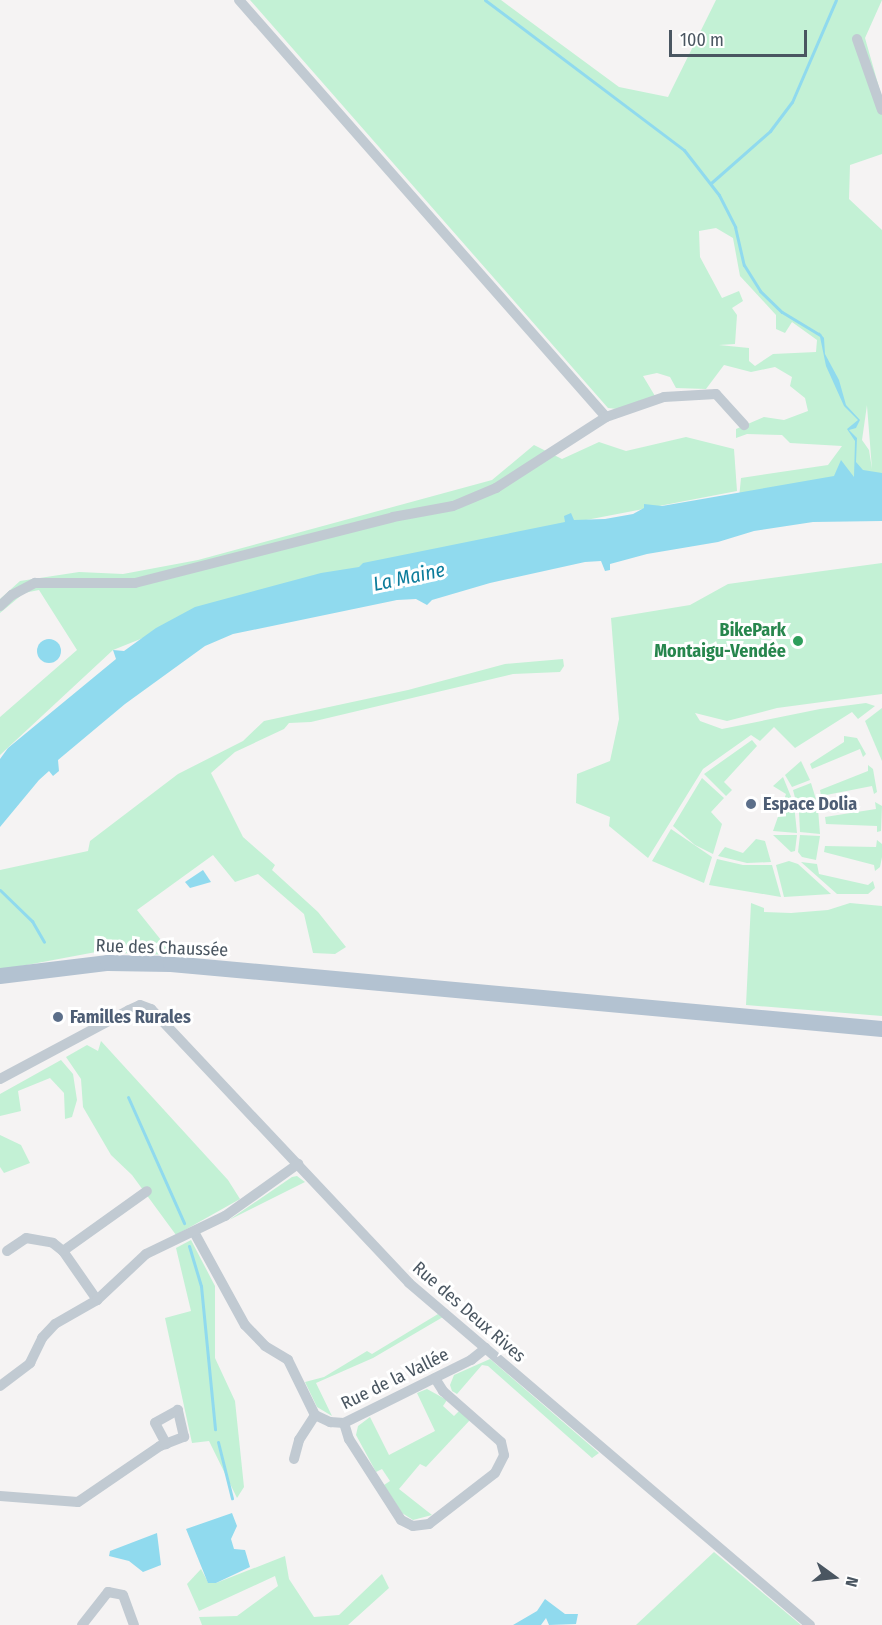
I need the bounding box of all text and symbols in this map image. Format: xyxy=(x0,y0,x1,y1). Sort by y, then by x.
scale bar xyxy=(672,18,810,56)
text: 100 m xyxy=(680,29,724,51)
water label: La Maine xyxy=(371,558,447,596)
place label: BikePark Montaigu-Vendée xyxy=(654,620,786,662)
marker: BikePark Montaigu-Vendée xyxy=(791,634,805,648)
place label: Espace Dolia xyxy=(763,793,857,815)
marker: Espace Dolia xyxy=(744,797,758,811)
street label: Rue des Chaussée xyxy=(95,935,229,961)
place label: Familles Rurales xyxy=(70,1006,191,1028)
marker: Familles Rurales xyxy=(51,1010,65,1024)
street label: Rue des Deux Rives xyxy=(408,1257,530,1367)
street label: Rue de la Vallée xyxy=(338,1344,452,1414)
north arrow xyxy=(804,1547,864,1607)
text: N xyxy=(841,1575,862,1589)

